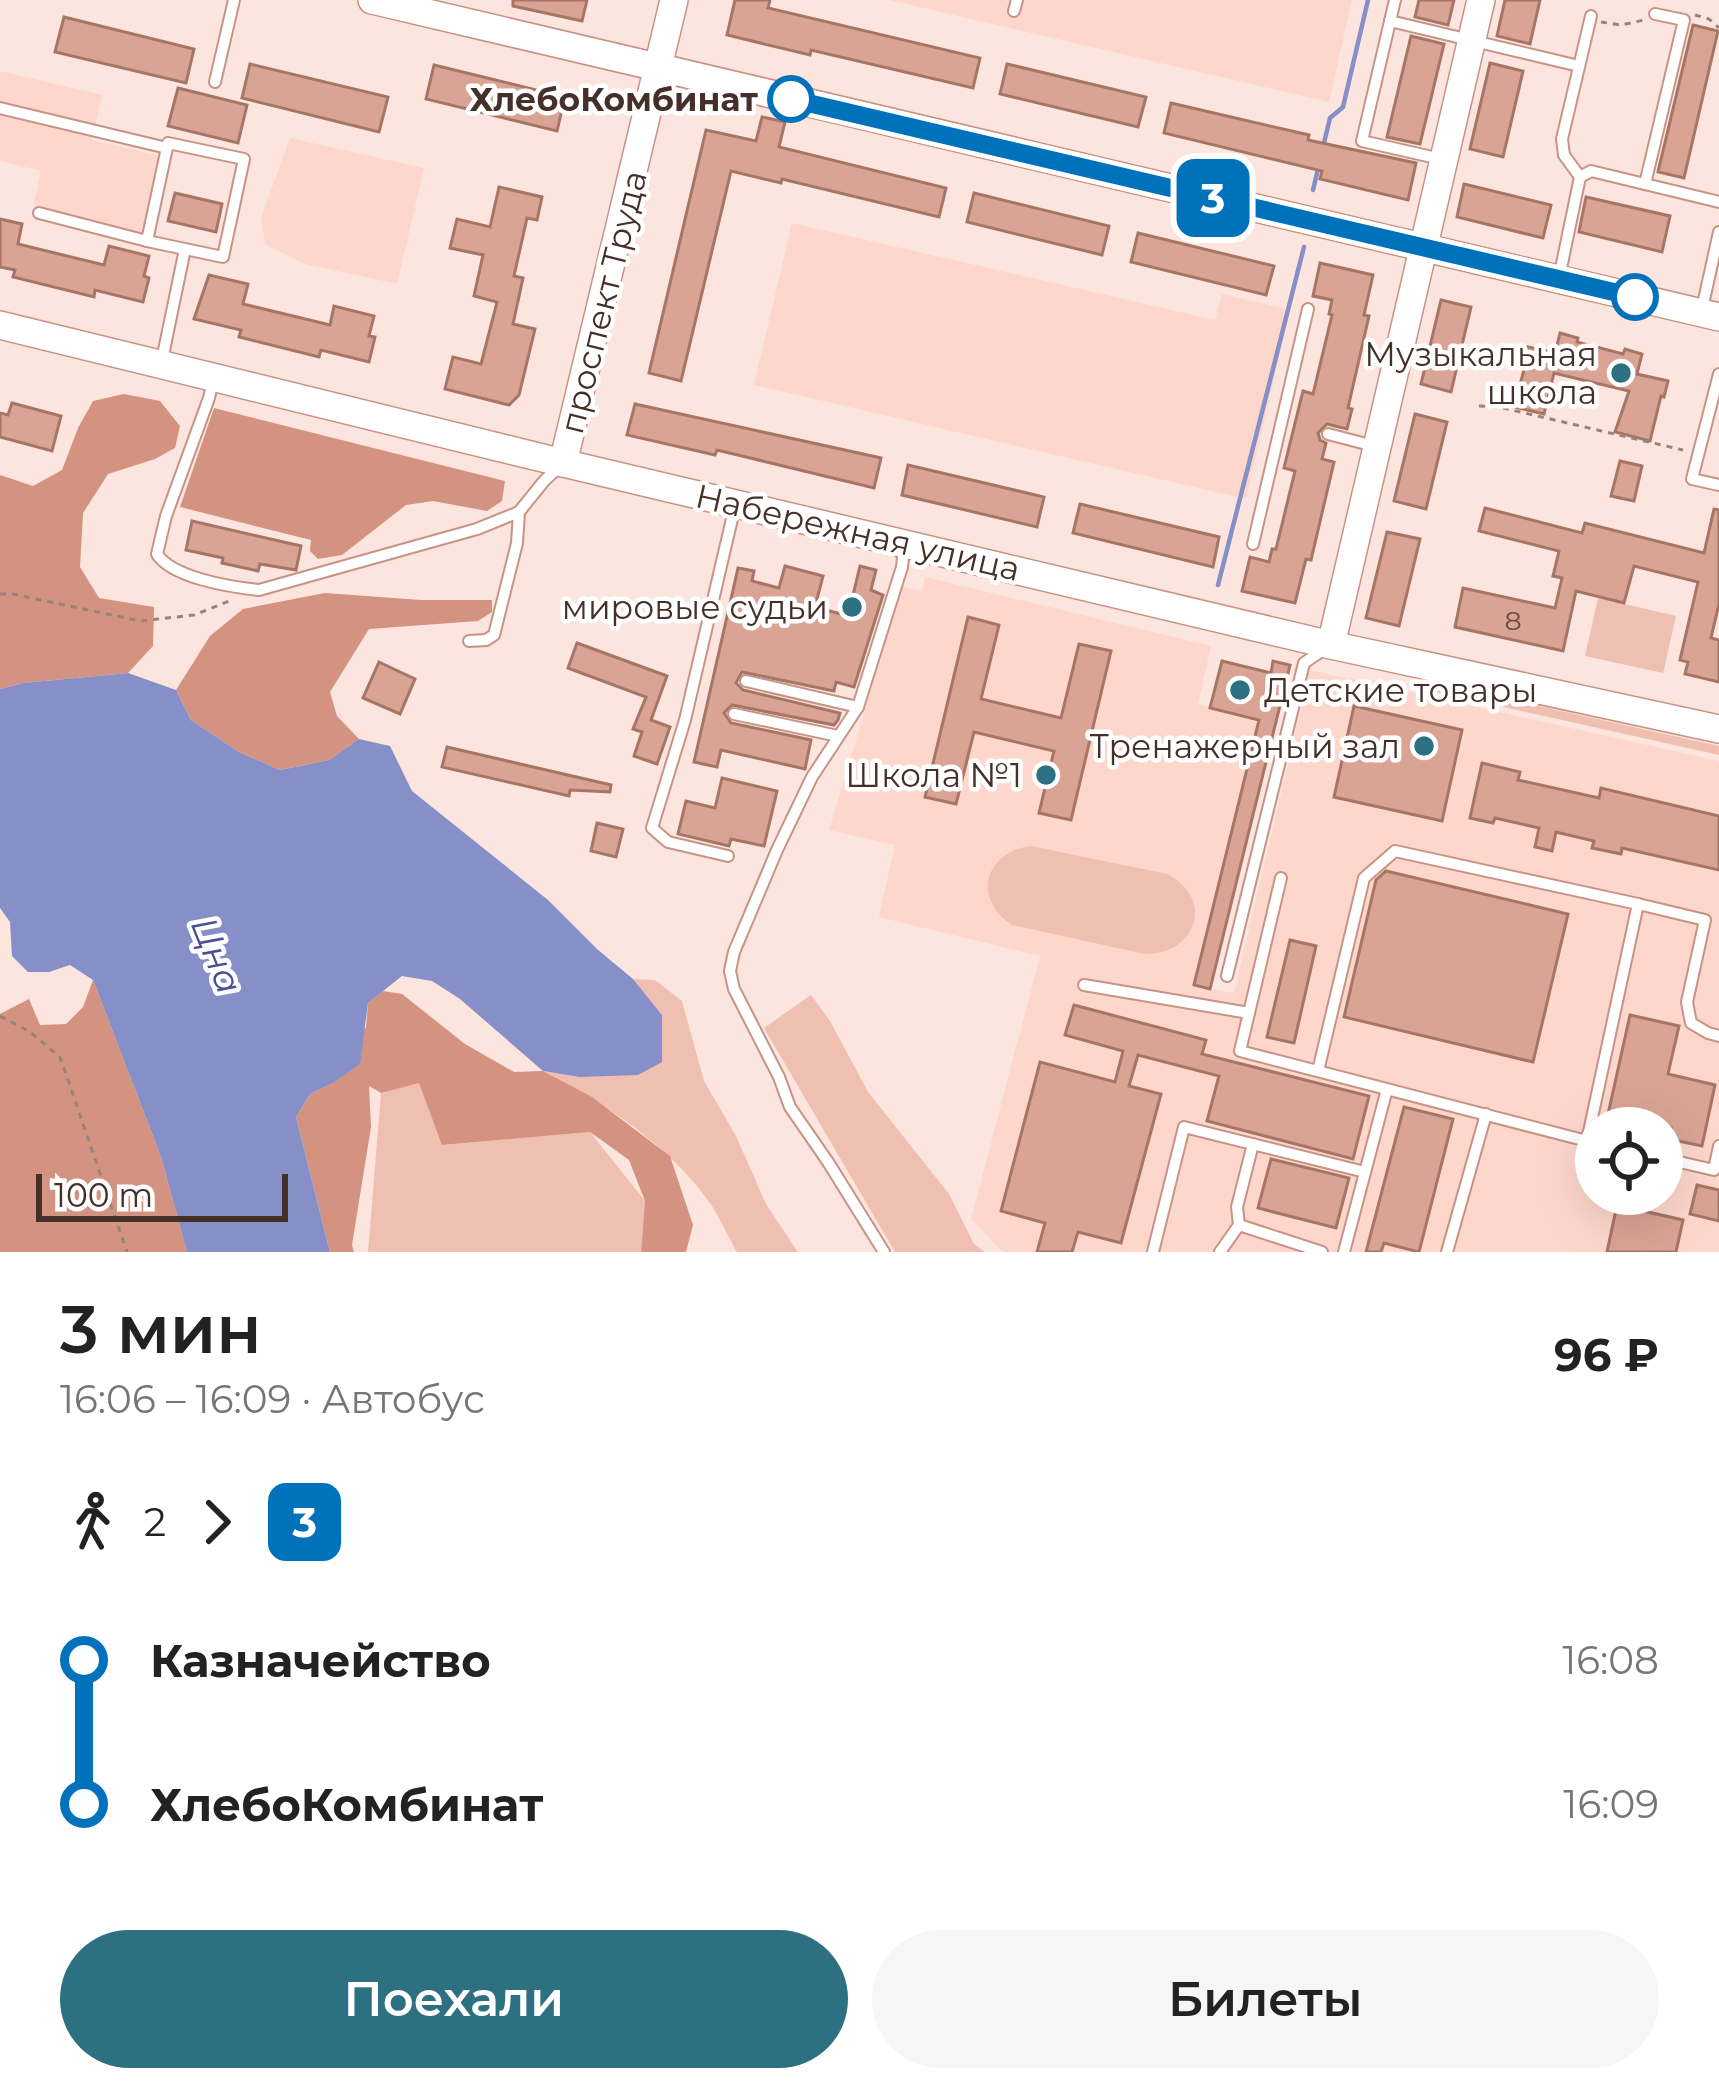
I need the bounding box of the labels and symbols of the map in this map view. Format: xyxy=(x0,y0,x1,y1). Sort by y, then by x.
marker: ХлебоКомбинат xyxy=(769,77,813,121)
place label: ХлебоКомбинат xyxy=(470,79,758,119)
line badge: 3 xyxy=(1174,159,1252,237)
street label: проспект Труда xyxy=(551,166,655,438)
unlabelled marker xyxy=(1613,275,1657,319)
place label: Музыкальная школа xyxy=(1364,334,1597,412)
marker: Музыкальная школа xyxy=(1608,360,1634,386)
street label: Набережная улица xyxy=(692,475,1024,589)
place label: мировые судьи xyxy=(562,587,828,627)
marker: мировые судьи xyxy=(839,594,865,620)
house number: 8 xyxy=(1504,604,1522,637)
place label: Детские товары xyxy=(1264,670,1537,710)
marker: Детские товары xyxy=(1227,677,1253,703)
place label: Тренажерный зал xyxy=(1090,726,1400,766)
marker: Тренажерный зал xyxy=(1411,733,1437,759)
place label: Школа №1 xyxy=(845,755,1022,795)
marker: Школа №1 xyxy=(1033,762,1059,788)
water label: Цна xyxy=(182,910,252,1000)
scale bar xyxy=(36,1168,288,1221)

